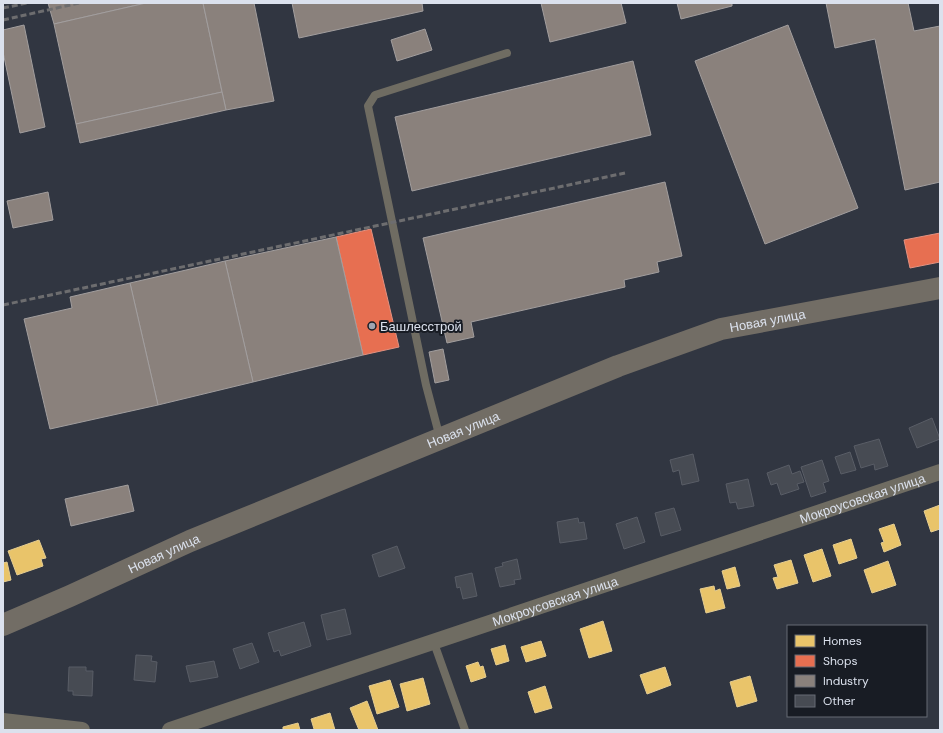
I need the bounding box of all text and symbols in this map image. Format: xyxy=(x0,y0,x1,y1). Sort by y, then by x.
street label: Новая улица xyxy=(728,305,807,336)
place label: Башлесстрой xyxy=(380,318,462,335)
marker: Башлесстрой xyxy=(367,321,377,331)
street label: Новая улица xyxy=(424,407,503,452)
street label: Мокроусовская улица xyxy=(797,469,928,527)
street label: Новая улица xyxy=(125,529,203,577)
street label: Мокроусовская улица xyxy=(490,572,621,630)
legend xyxy=(787,625,927,717)
text: Homes xyxy=(823,633,862,649)
text: Shops xyxy=(823,653,858,669)
text: Industry xyxy=(823,673,869,689)
text: Other xyxy=(823,693,856,709)

